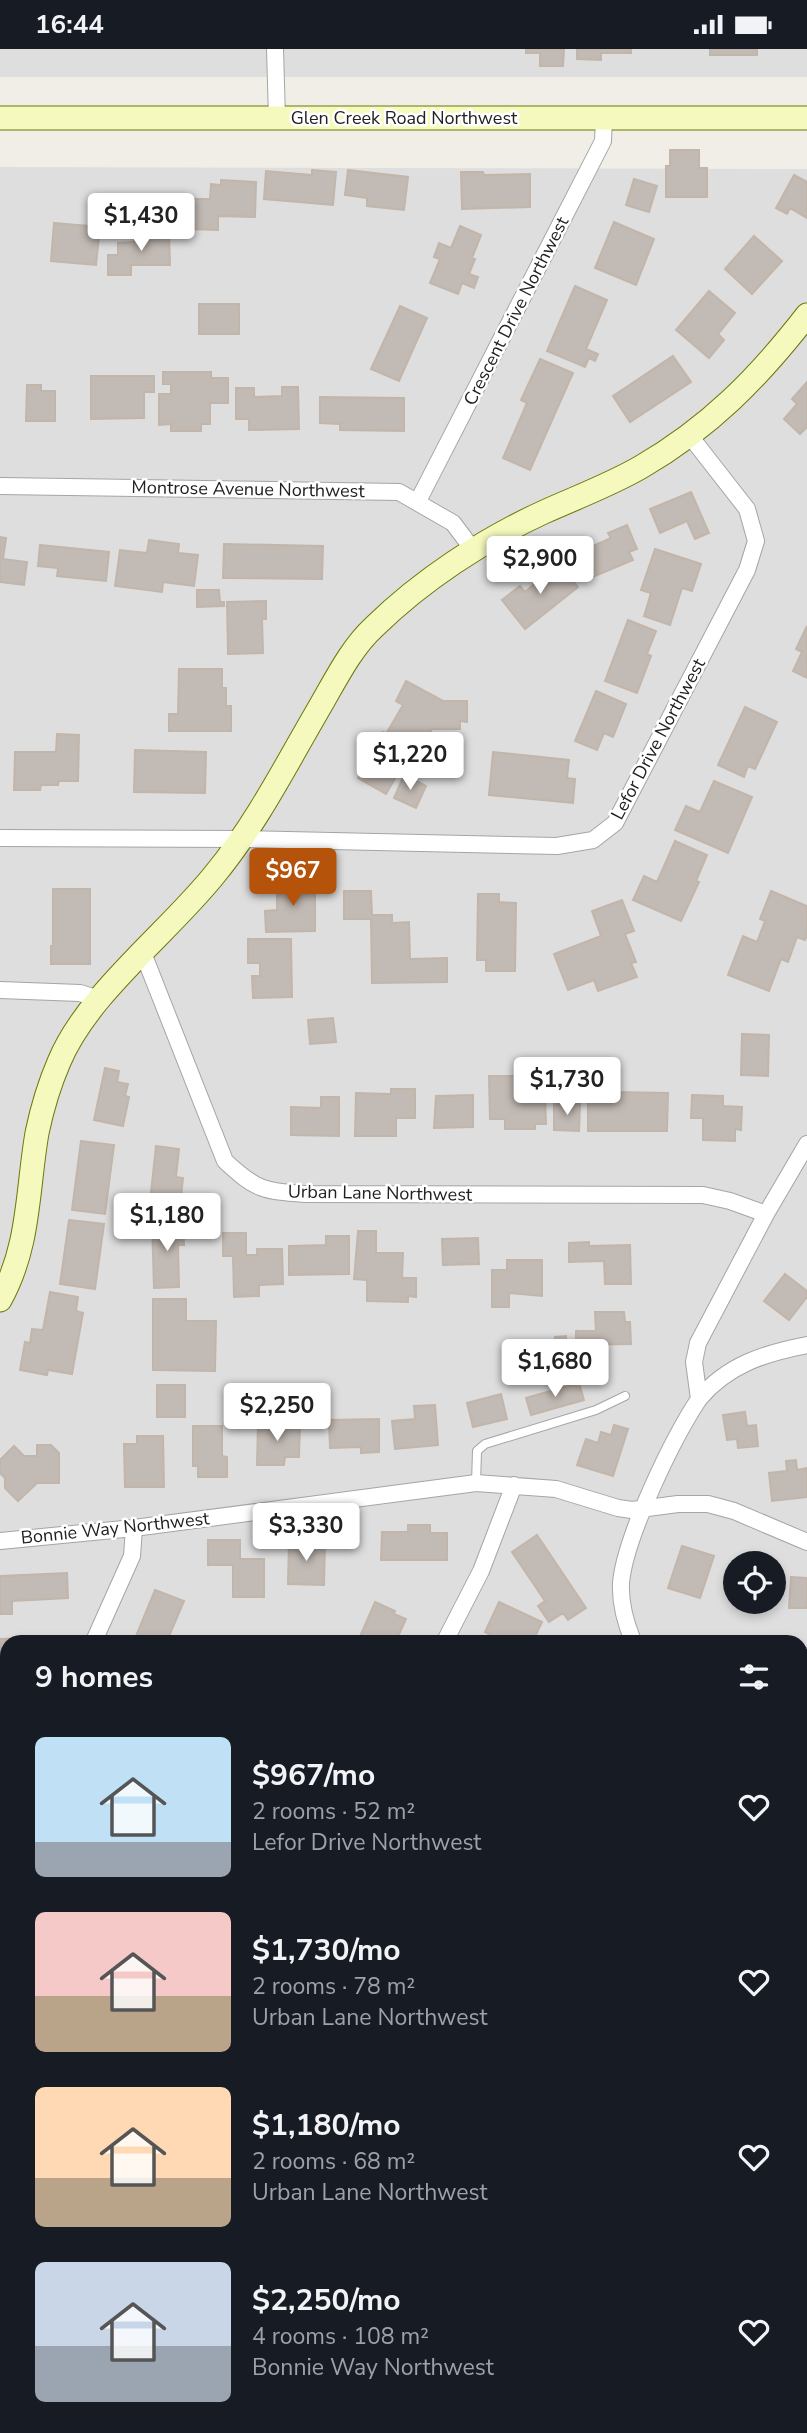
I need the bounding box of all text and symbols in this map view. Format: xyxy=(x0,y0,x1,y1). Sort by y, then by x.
text: 16:44 xyxy=(35,7,104,42)
street label: Glen Creek Road Northwest xyxy=(291,106,518,130)
pin: $1,430 xyxy=(84,193,198,253)
text: $1,430 xyxy=(104,200,178,231)
street label: Crescent Drive Northwest xyxy=(458,212,574,410)
street label: Montrose Avenue Northwest xyxy=(131,475,365,503)
pin: $2,900 xyxy=(483,537,597,596)
text: $2,900 xyxy=(503,543,577,574)
street label: Lefor Drive Northwest xyxy=(605,654,711,824)
pin: $1,220 xyxy=(353,733,467,792)
text: $1,220 xyxy=(373,739,447,770)
pin: $967 xyxy=(252,849,334,908)
text: $967 xyxy=(265,855,321,886)
pin: $1,730 xyxy=(510,1058,624,1117)
text: $1,730 xyxy=(530,1064,604,1095)
street label: Urban Lane Northwest xyxy=(288,1179,473,1207)
pin: $1,180 xyxy=(110,1193,224,1253)
text: $1,180 xyxy=(130,1200,204,1231)
pin: $1,680 xyxy=(498,1339,612,1399)
text: $1,680 xyxy=(518,1346,592,1377)
pin: $2,250 xyxy=(220,1383,334,1443)
text: $2,250 xyxy=(240,1390,314,1421)
pin: $3,330 xyxy=(249,1503,363,1563)
street label: Bonnie Way Northwest xyxy=(20,1506,211,1550)
text: $3,330 xyxy=(269,1510,343,1541)
map controls xyxy=(723,1551,786,1614)
button: locate xyxy=(723,1551,786,1614)
text: 9 homes xyxy=(35,1657,153,1698)
icon: filters xyxy=(735,1658,773,1696)
text: $967/mo xyxy=(252,1755,375,1796)
icon: home xyxy=(91,1765,175,1849)
icon: heart xyxy=(735,1788,773,1826)
text: 2 rooms · 52 m² xyxy=(252,1796,415,1827)
text: Lefor Drive Northwest xyxy=(252,1827,481,1858)
text: $1,730/mo xyxy=(252,1930,401,1971)
icon: home xyxy=(91,1940,175,2024)
icon: heart xyxy=(735,1963,773,2001)
text: 2 rooms · 78 m² xyxy=(252,1971,415,2002)
text: Urban Lane Northwest xyxy=(252,2002,488,2033)
text: $1,180/mo xyxy=(252,2105,401,2146)
icon: home xyxy=(91,2115,175,2199)
icon: heart xyxy=(735,2138,773,2176)
text: 2 rooms · 68 m² xyxy=(252,2146,415,2177)
text: Urban Lane Northwest xyxy=(252,2177,488,2208)
text: $2,250/mo xyxy=(252,2280,401,2321)
icon: home xyxy=(91,2290,175,2374)
icon: heart xyxy=(735,2313,773,2351)
text: 4 rooms · 108 m² xyxy=(252,2321,429,2352)
text: Bonnie Way Northwest xyxy=(252,2352,494,2383)

